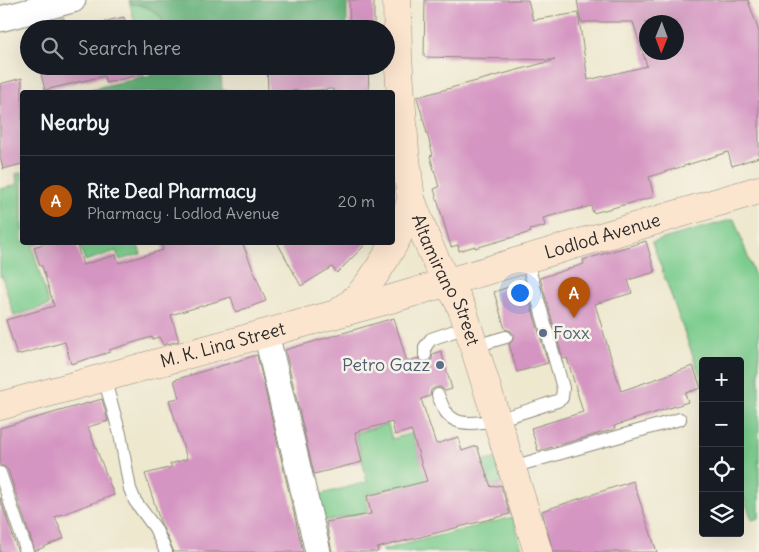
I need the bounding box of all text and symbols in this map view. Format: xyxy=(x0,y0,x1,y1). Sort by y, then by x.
north arrow xyxy=(639,15,684,60)
search box xyxy=(20,20,395,75)
icon: search xyxy=(38,34,66,62)
text: Search here xyxy=(78,36,181,60)
text: Nearby xyxy=(40,109,110,136)
text: Rite Deal Pharmacy xyxy=(87,179,257,203)
text: A xyxy=(51,191,61,211)
text: 20 m xyxy=(338,191,375,211)
text: Pharmacy · Lodlod Avenue xyxy=(87,203,279,223)
street label: Lodlod Avenue xyxy=(542,208,663,264)
street label: Altamirano Street xyxy=(407,211,485,348)
pin: A xyxy=(558,277,590,318)
your location xyxy=(507,280,533,306)
street label: M. K. Lina Street xyxy=(158,316,288,373)
place label: Foxx xyxy=(553,321,590,344)
marker: Foxx xyxy=(537,327,549,339)
place label: Petro Gazz xyxy=(342,353,430,376)
map controls xyxy=(699,357,744,537)
button: + xyxy=(699,357,744,402)
marker: Petro Gazz xyxy=(434,359,446,371)
button: − xyxy=(699,402,744,447)
button: locate xyxy=(699,447,744,492)
button: layers xyxy=(699,492,744,537)

